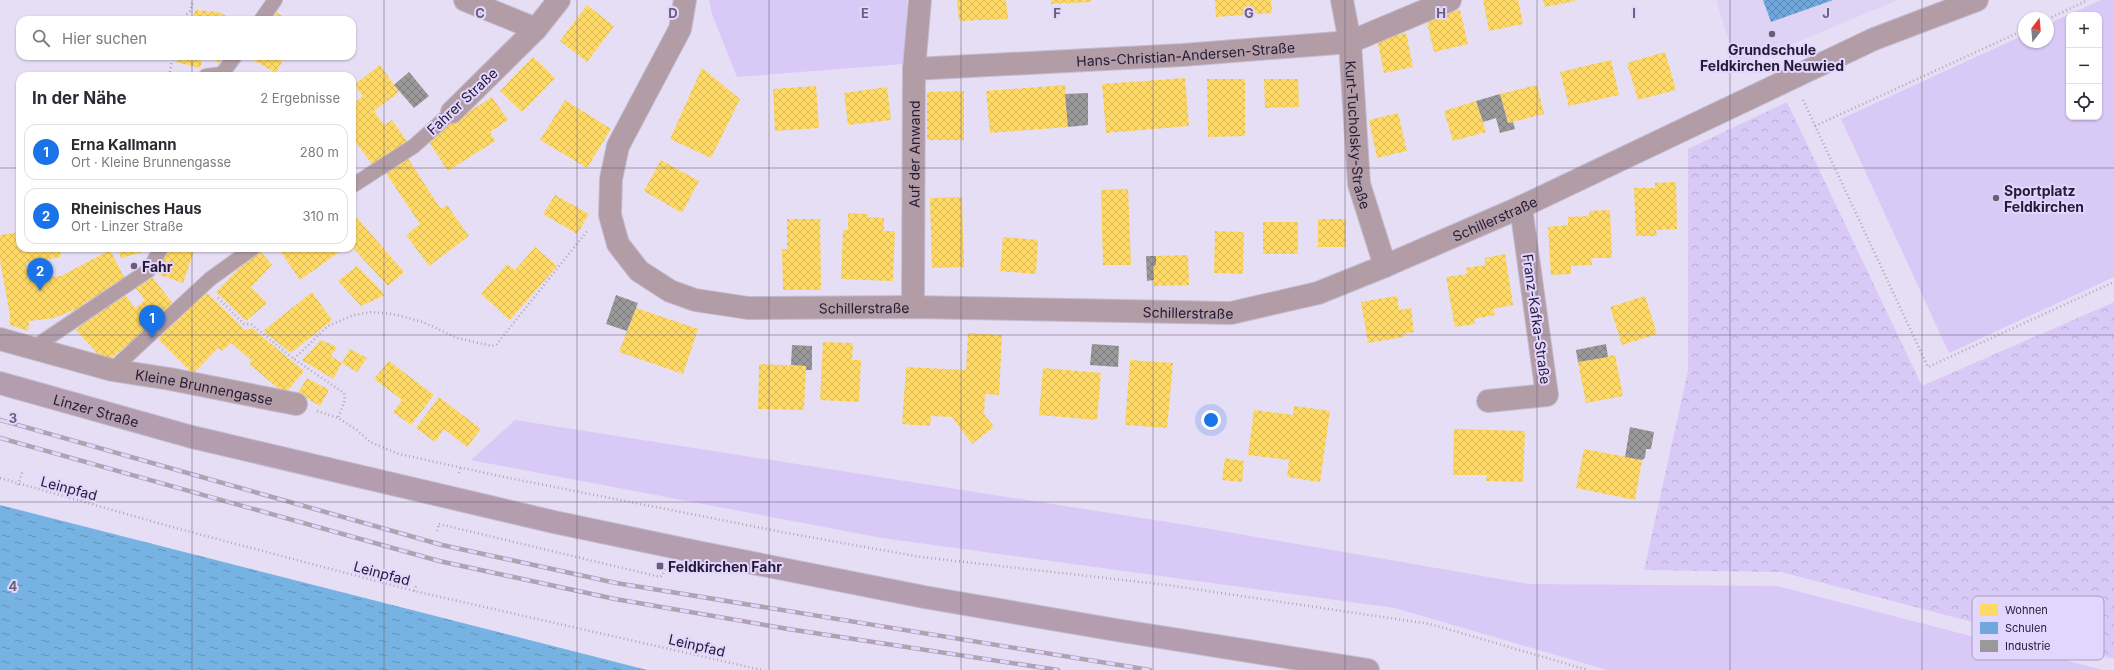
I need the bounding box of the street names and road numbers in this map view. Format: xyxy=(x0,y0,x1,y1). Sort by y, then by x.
street label: Hans-Christian-Andersen-Straße xyxy=(1076,38,1296,69)
street label: Kurt-Tucholsky-Straße xyxy=(1343,60,1375,211)
street label: Fahrer Straße xyxy=(423,64,501,138)
street label: Auf der Anwand xyxy=(905,100,922,208)
street label: Schillerstraße xyxy=(1450,192,1540,244)
street label: Franz-Kafka-Straße xyxy=(1519,253,1555,385)
street label: Schillerstraße xyxy=(819,299,910,316)
street label: Schillerstraße xyxy=(1142,303,1234,322)
street label: Kleine Brunnengasse xyxy=(134,365,275,408)
street label: Linzer Straße xyxy=(52,390,141,430)
street label: Leinpfad xyxy=(39,472,99,504)
street label: Leinpfad xyxy=(352,557,412,589)
street label: Leinpfad xyxy=(667,630,727,660)

